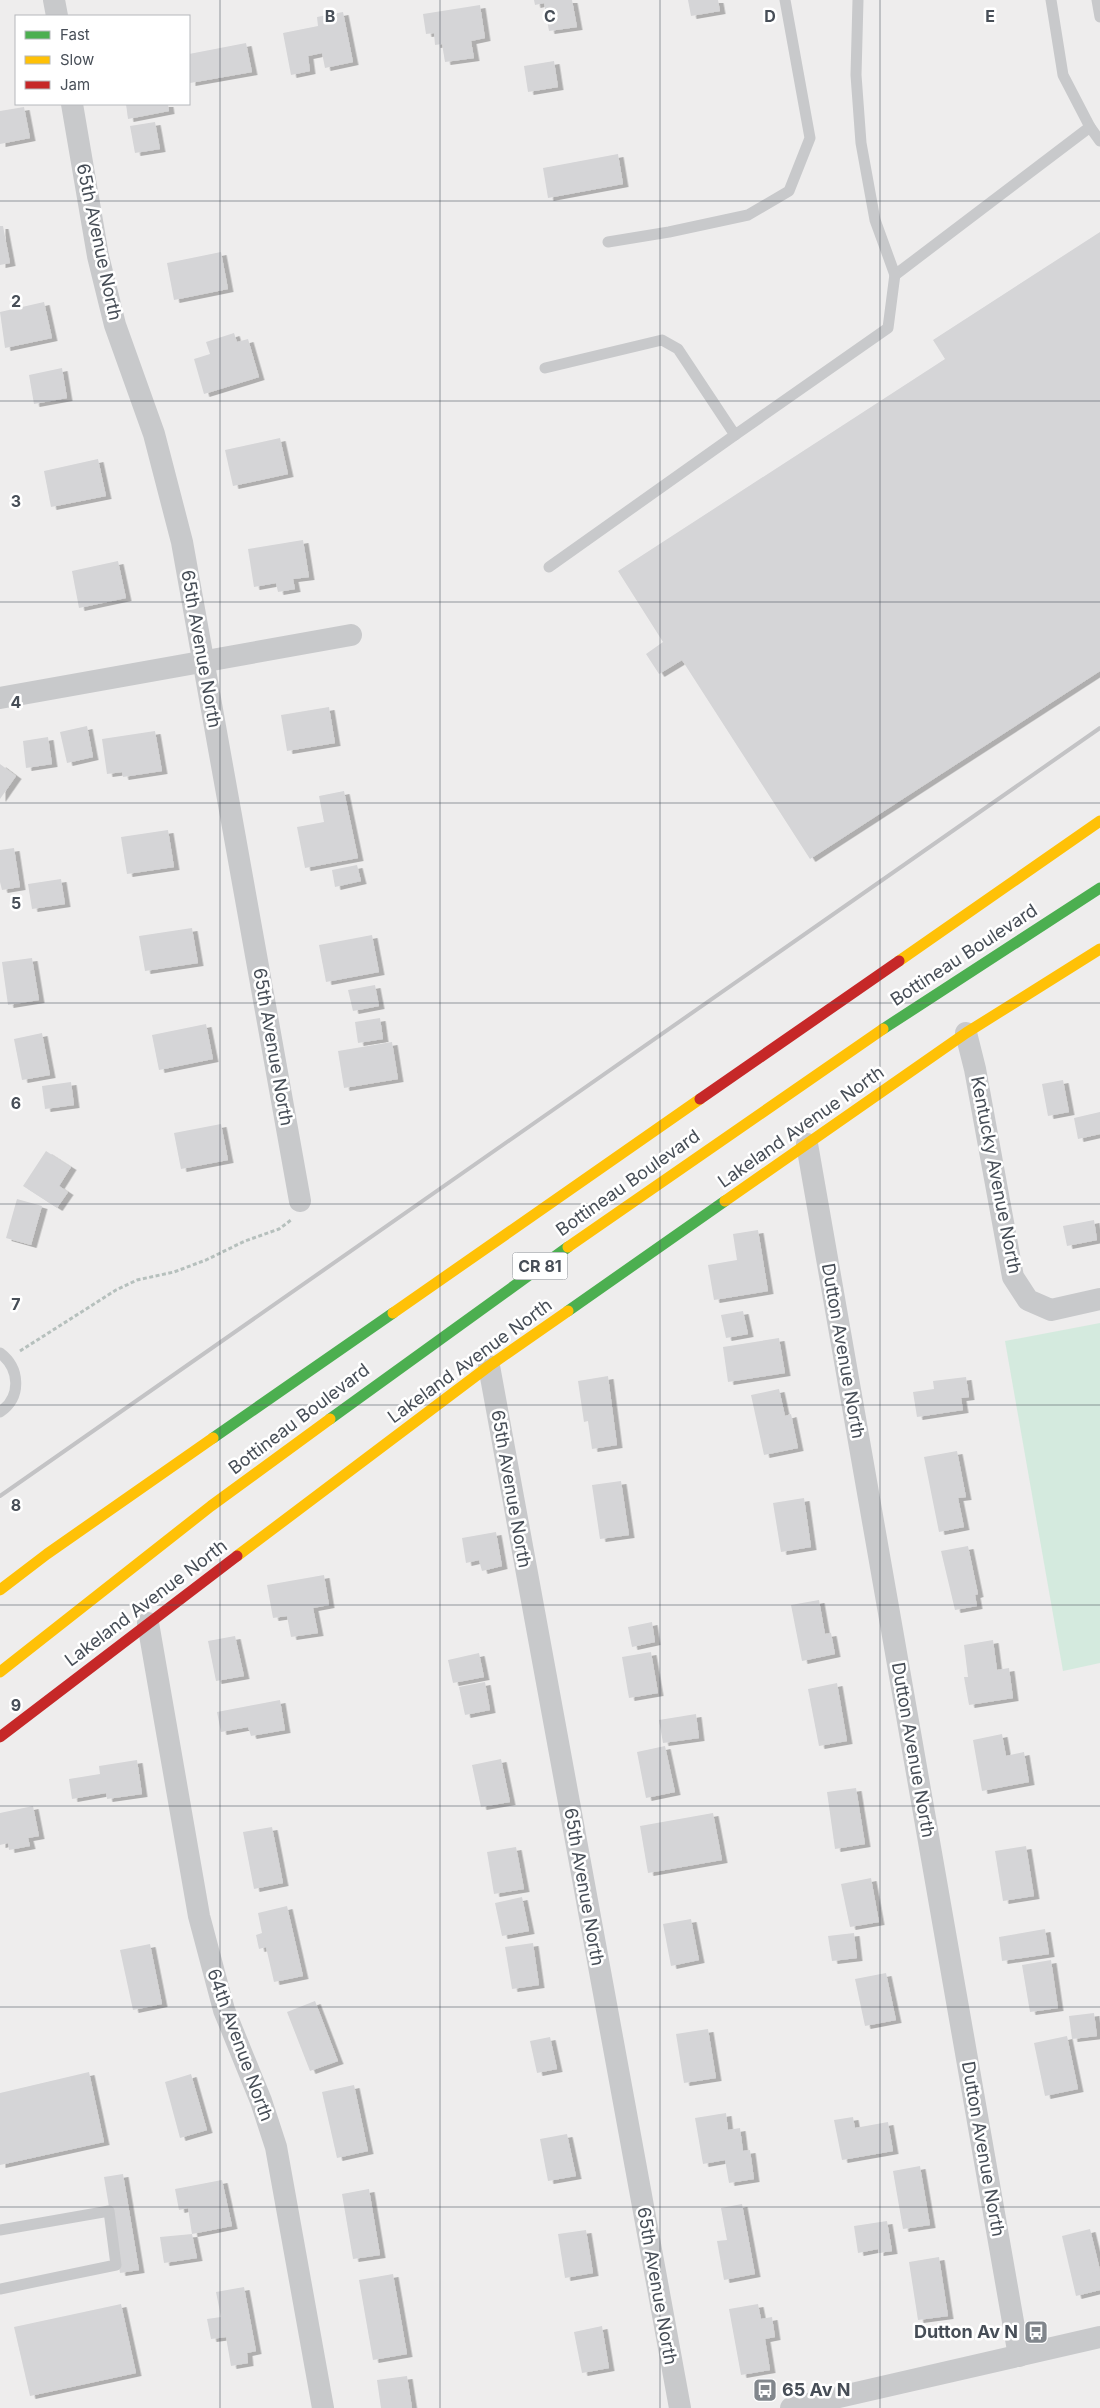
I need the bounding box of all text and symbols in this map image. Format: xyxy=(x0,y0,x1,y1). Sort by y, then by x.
text: B xyxy=(325,6,335,26)
text: C xyxy=(544,6,556,26)
text: D xyxy=(764,6,776,26)
text: E xyxy=(985,6,995,26)
legend xyxy=(15,15,190,105)
text: Fast xyxy=(60,25,90,44)
text: Slow xyxy=(60,50,94,69)
text: Jam xyxy=(60,75,90,94)
street label: 65th Avenue North xyxy=(73,161,126,322)
text: 2 xyxy=(11,291,21,311)
text: 3 xyxy=(11,491,21,511)
street label: 65th Avenue North xyxy=(177,568,226,729)
text: 4 xyxy=(11,692,22,712)
text: 5 xyxy=(11,893,21,913)
street label: Bottineau Boulevard xyxy=(886,899,1041,1010)
street label: 65th Avenue North xyxy=(249,966,298,1127)
street label: Lakeland Avenue North xyxy=(714,1061,888,1192)
street label: Kentucky Avenue North xyxy=(967,1074,1026,1275)
text: 6 xyxy=(11,1093,21,1113)
street label: Bottineau Boulevard xyxy=(552,1125,704,1240)
road number: CR 81 xyxy=(512,1252,568,1280)
street label: Dutton Avenue North xyxy=(818,1262,869,1440)
text: 7 xyxy=(11,1294,21,1314)
street label: Lakeland Avenue North xyxy=(384,1294,556,1427)
street label: Bottineau Boulevard xyxy=(224,1359,373,1478)
street label: 65th Avenue North xyxy=(487,1408,536,1569)
text: 8 xyxy=(11,1495,21,1515)
street label: Lakeland Avenue North xyxy=(60,1535,231,1670)
street label: Dutton Avenue North xyxy=(888,1661,939,1839)
text: 9 xyxy=(11,1695,21,1715)
street label: 65th Avenue North xyxy=(560,1806,609,1967)
street label: 64th Avenue North xyxy=(203,1966,278,2124)
street label: Dutton Avenue North xyxy=(958,2060,1009,2238)
street label: 65th Avenue North xyxy=(633,2205,682,2366)
bus stop icon: Dutton Av N xyxy=(1023,2319,1049,2345)
place label: Dutton Av N xyxy=(914,2321,1018,2342)
bus stop icon: 65 Av N xyxy=(752,2377,778,2403)
place label: 65 Av N xyxy=(782,2379,850,2400)

